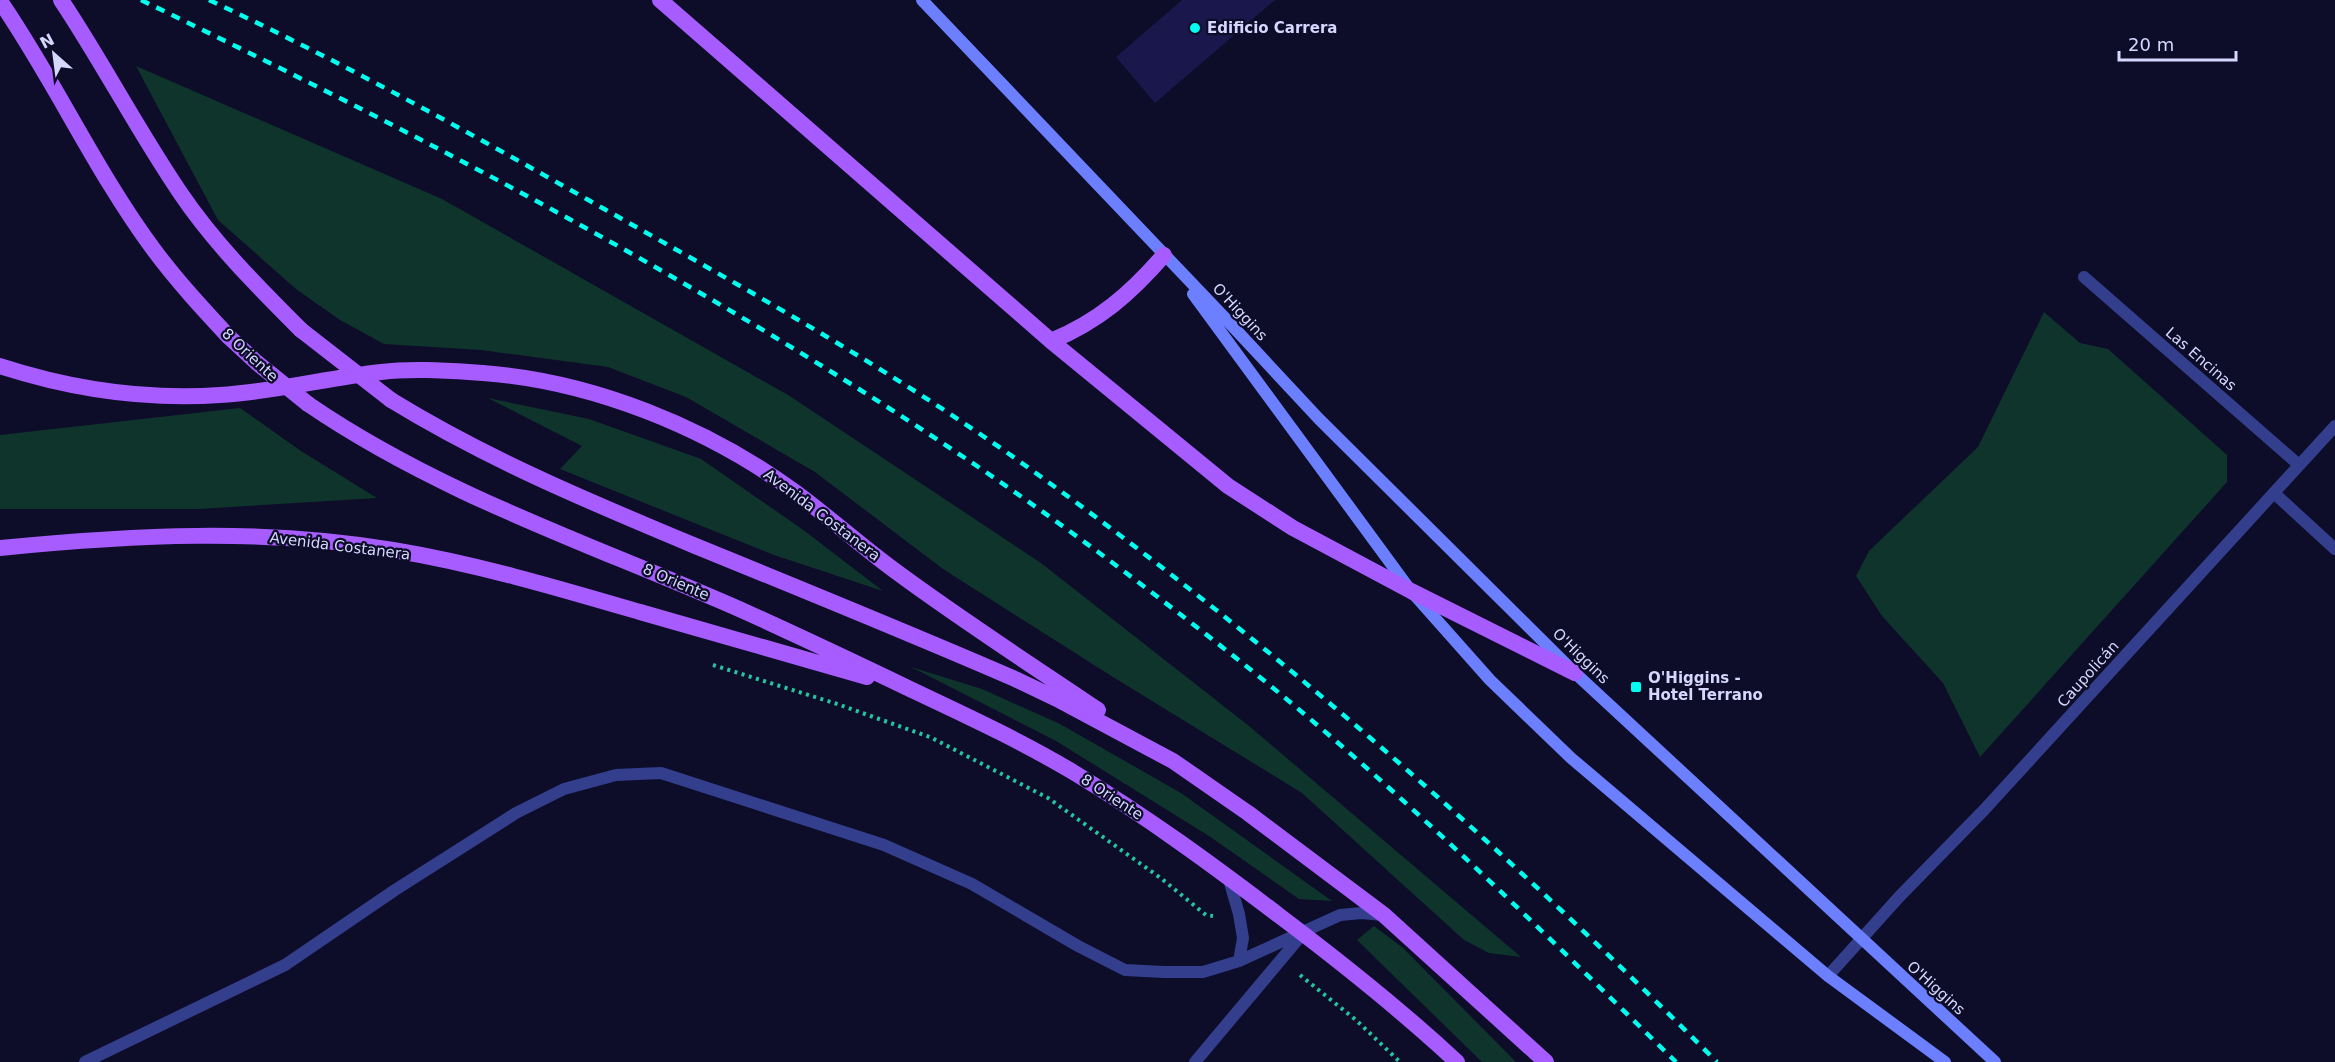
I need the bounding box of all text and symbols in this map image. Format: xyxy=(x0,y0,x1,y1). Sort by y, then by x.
place label: Edificio Carrera xyxy=(1207,19,1337,37)
marker: Edificio Carrera xyxy=(1188,21,1202,35)
north arrow xyxy=(24,24,84,84)
scale bar xyxy=(2119,24,2236,62)
text: N xyxy=(37,30,58,53)
text: 20 m xyxy=(2128,34,2174,55)
street label: O'Higgins xyxy=(1209,280,1271,345)
street label: Las Encinas xyxy=(2162,323,2240,395)
street label: 8 Oriente xyxy=(218,324,282,386)
street label: Avenida Costanera xyxy=(760,465,884,565)
street label: Avenida Costanera xyxy=(269,528,411,564)
street label: 8 Oriente xyxy=(640,560,712,604)
street label: O'Higgins xyxy=(1549,625,1613,688)
street label: Caupolicán xyxy=(2053,637,2123,711)
place label: O'Higgins - Hotel Terrano xyxy=(1648,669,1763,704)
marker: O'Higgins - Hotel Terrano xyxy=(1629,680,1643,694)
street label: 8 Oriente xyxy=(1078,770,1146,824)
street label: O'Higgins xyxy=(1903,957,1969,1019)

